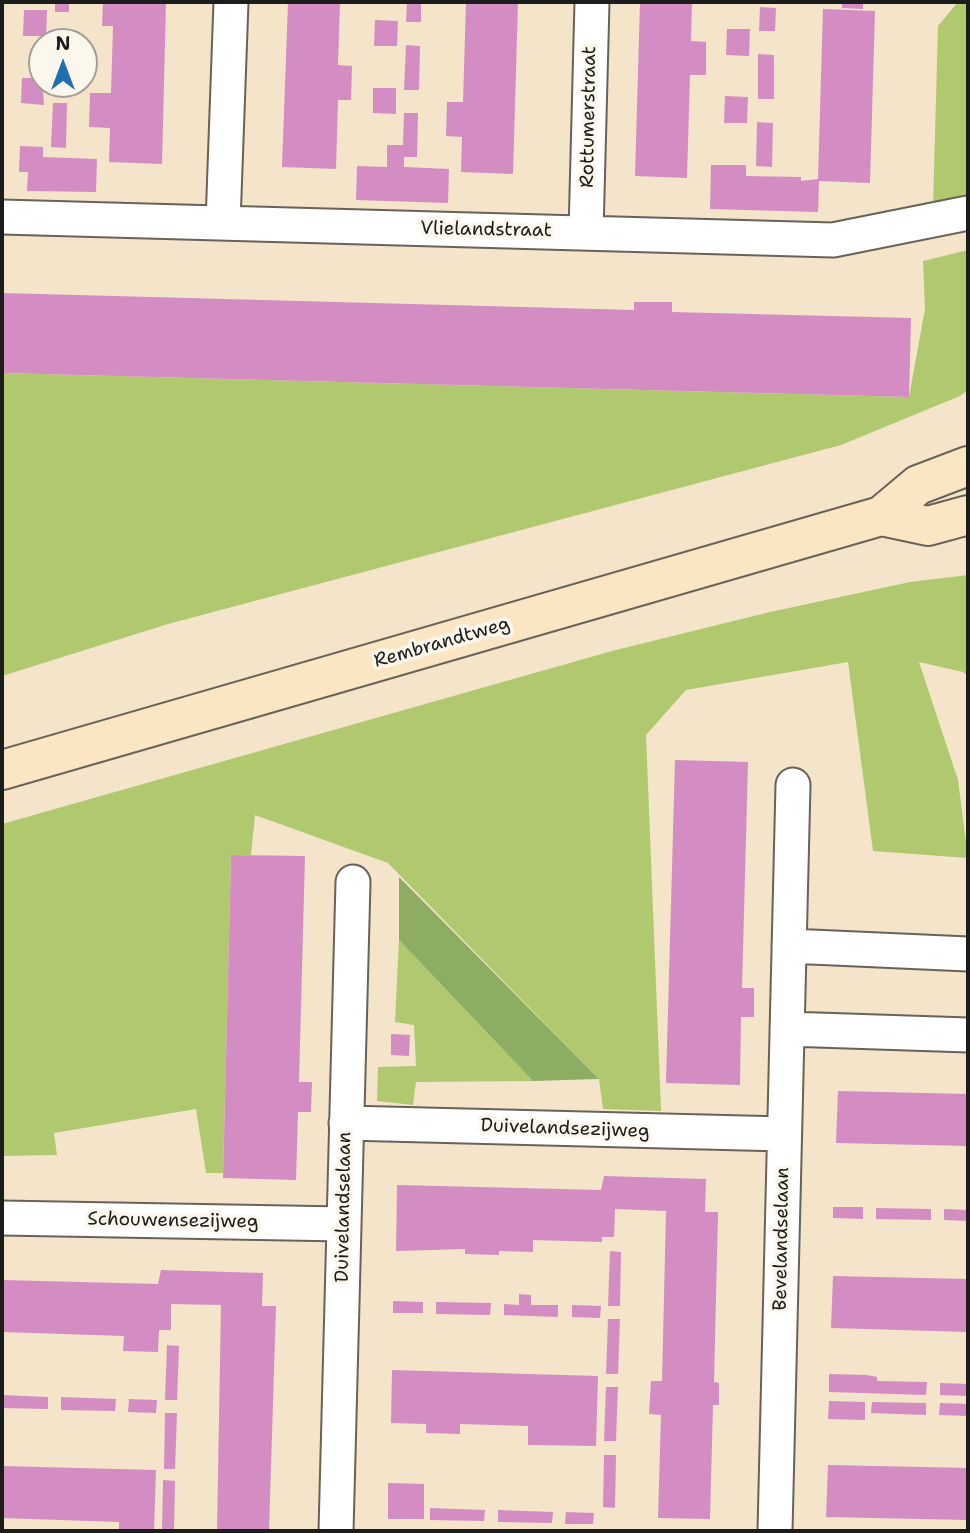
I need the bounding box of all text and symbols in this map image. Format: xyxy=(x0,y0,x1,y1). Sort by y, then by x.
north arrow xyxy=(28,28,98,98)
text: N xyxy=(55,31,71,56)
street label: Rottumerstraat xyxy=(576,46,602,188)
street label: Vlielandstraat xyxy=(420,217,552,243)
street label: Rembrandtweg xyxy=(371,613,513,673)
street label: Duivelandsezijweg xyxy=(480,1115,650,1143)
street label: Duivelandselaan xyxy=(331,1131,357,1283)
street label: Bevelandselaan xyxy=(769,1167,795,1311)
street label: Schouwensezijweg xyxy=(87,1208,259,1234)

